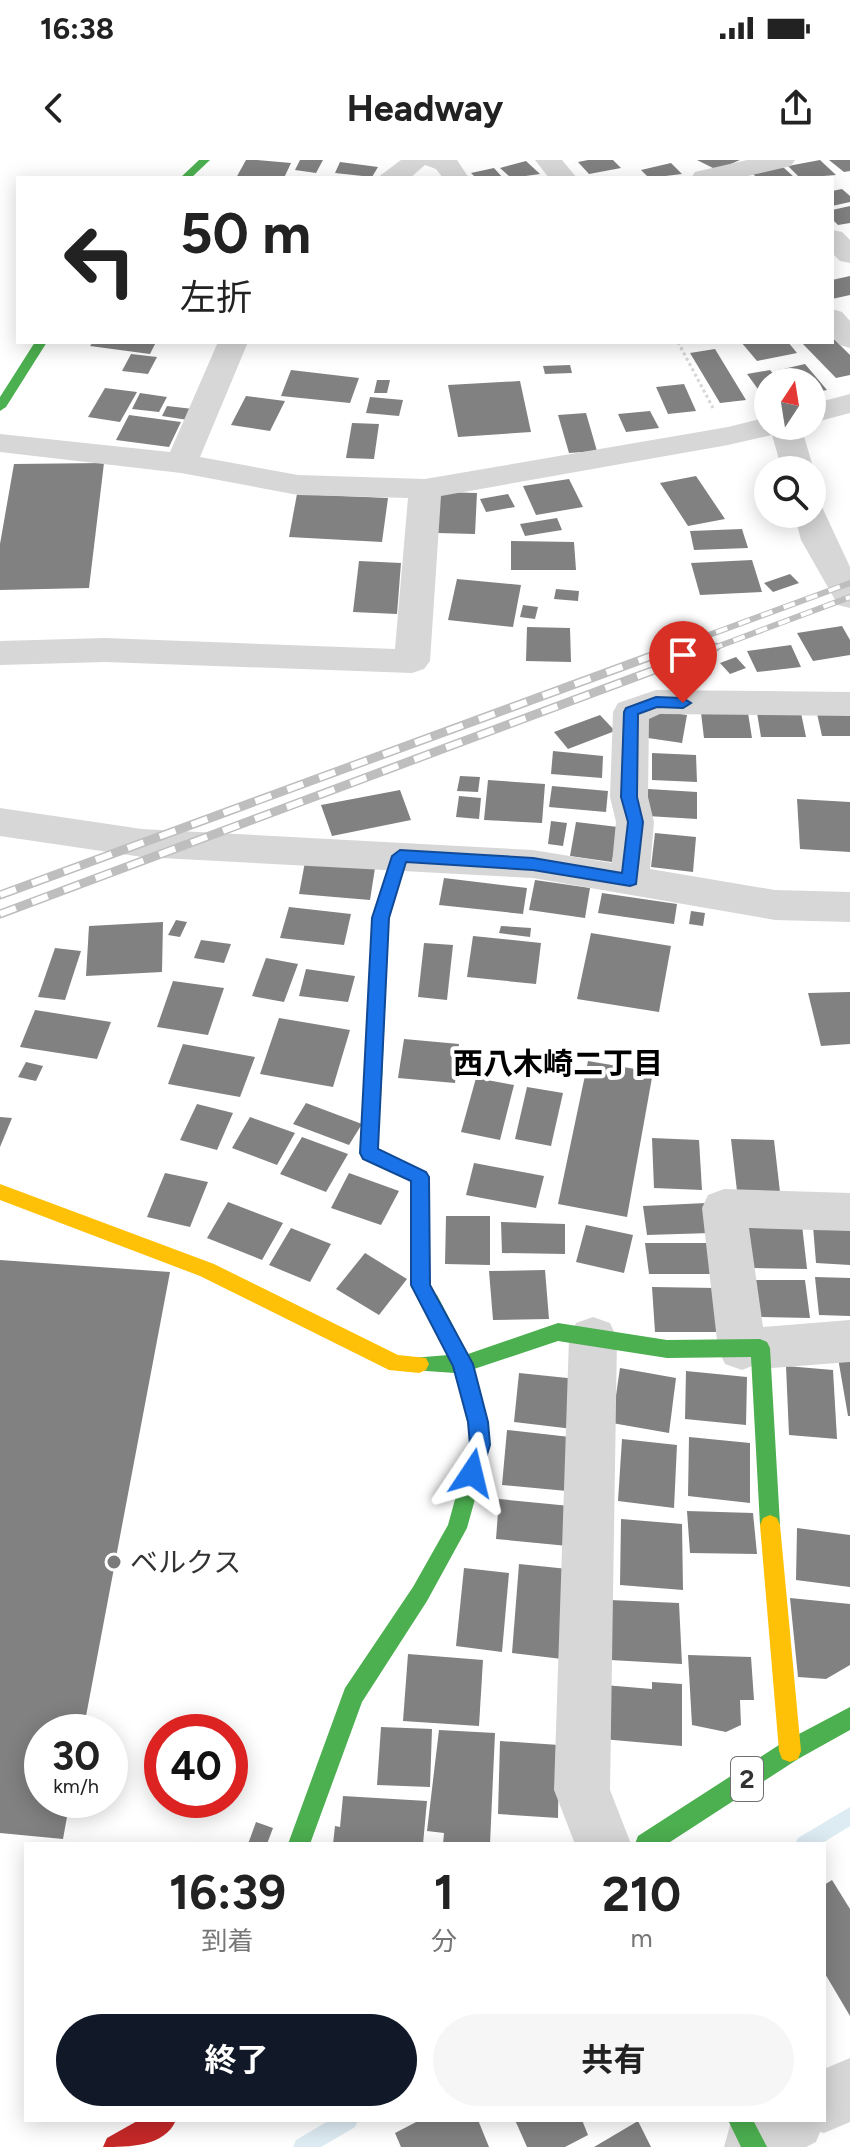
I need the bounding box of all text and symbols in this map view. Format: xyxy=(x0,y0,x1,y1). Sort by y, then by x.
text: 16:38 xyxy=(40,10,114,47)
icon: back xyxy=(32,86,76,130)
icon: share xyxy=(774,86,818,130)
text: Headway xyxy=(347,87,503,130)
text: 50 m xyxy=(180,200,311,267)
icon: left xyxy=(48,208,152,312)
text: 左折 xyxy=(180,276,252,319)
north arrow xyxy=(754,368,826,440)
map controls xyxy=(754,368,826,528)
button: search xyxy=(754,456,826,528)
pin xyxy=(649,621,717,703)
icon: arrive xyxy=(661,633,705,677)
district label: 西八木崎二丁目 xyxy=(453,1045,663,1082)
position arrow xyxy=(430,1431,514,1515)
place label: ベルクス xyxy=(130,1545,241,1579)
marker: ベルクス xyxy=(105,1553,123,1571)
speed limit sign: 40 xyxy=(144,1714,248,1818)
text: 30 xyxy=(52,1732,100,1780)
road number: 2 xyxy=(731,1757,763,1801)
text: km/h xyxy=(53,1774,99,1798)
text: 16:39 xyxy=(169,1863,286,1921)
text: 1 xyxy=(434,1863,454,1921)
text: 210 xyxy=(602,1865,681,1923)
text: m xyxy=(630,1922,653,1954)
text: 到着 xyxy=(201,1925,253,1957)
text: 分 xyxy=(431,1925,457,1957)
button: 終了 xyxy=(56,2014,417,2106)
button: 共有 xyxy=(433,2014,794,2106)

